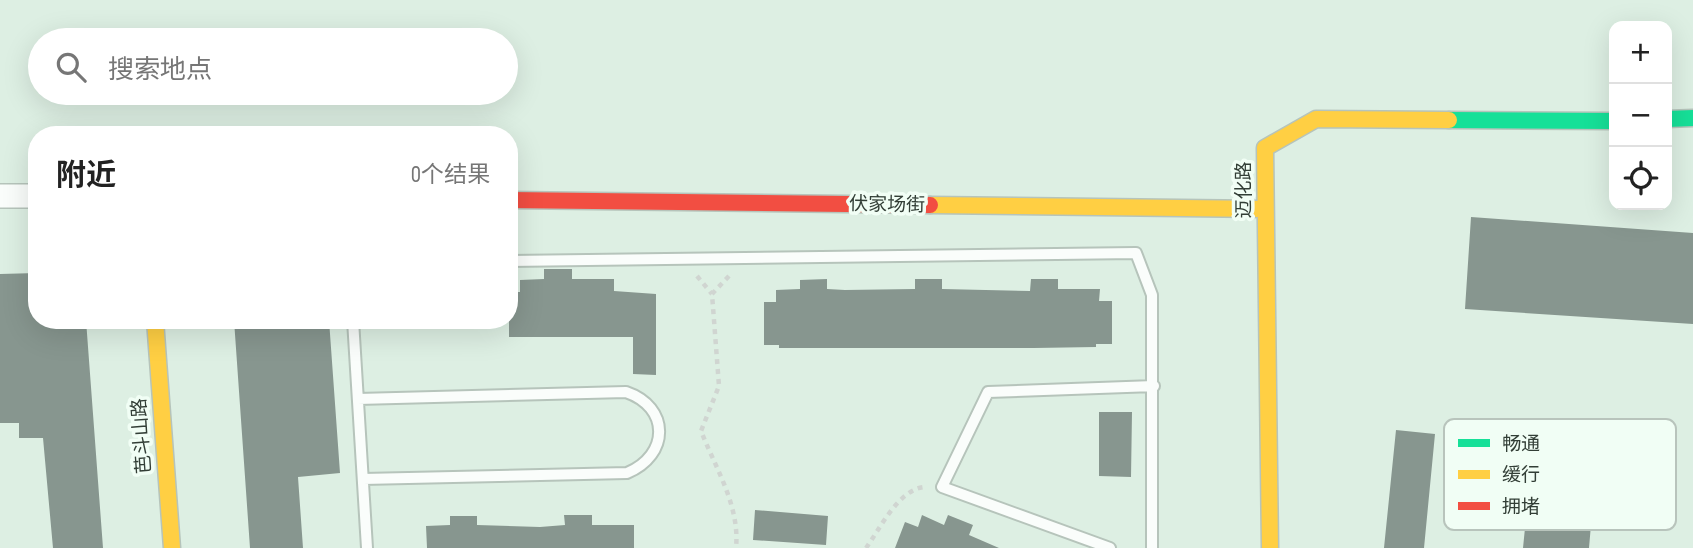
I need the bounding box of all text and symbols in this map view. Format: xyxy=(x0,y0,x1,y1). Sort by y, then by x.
map controls xyxy=(1609,21,1672,210)
button: + xyxy=(1609,21,1672,84)
search box xyxy=(28,28,518,105)
icon: search xyxy=(52,48,90,86)
text: 搜索地点 xyxy=(108,55,212,86)
button: − xyxy=(1609,84,1672,147)
button: locate xyxy=(1609,147,1672,210)
text: 附近 xyxy=(56,158,116,194)
text: 0个结果 xyxy=(411,161,490,189)
street label: 迈化路 xyxy=(1233,161,1256,219)
street label: 伏家场街 xyxy=(849,193,925,217)
street label: 芭斗山路 xyxy=(128,397,156,475)
legend xyxy=(1444,419,1676,530)
text: 畅通 xyxy=(1502,433,1540,456)
text: 缓行 xyxy=(1502,464,1540,487)
text: 拥堵 xyxy=(1502,496,1540,519)

